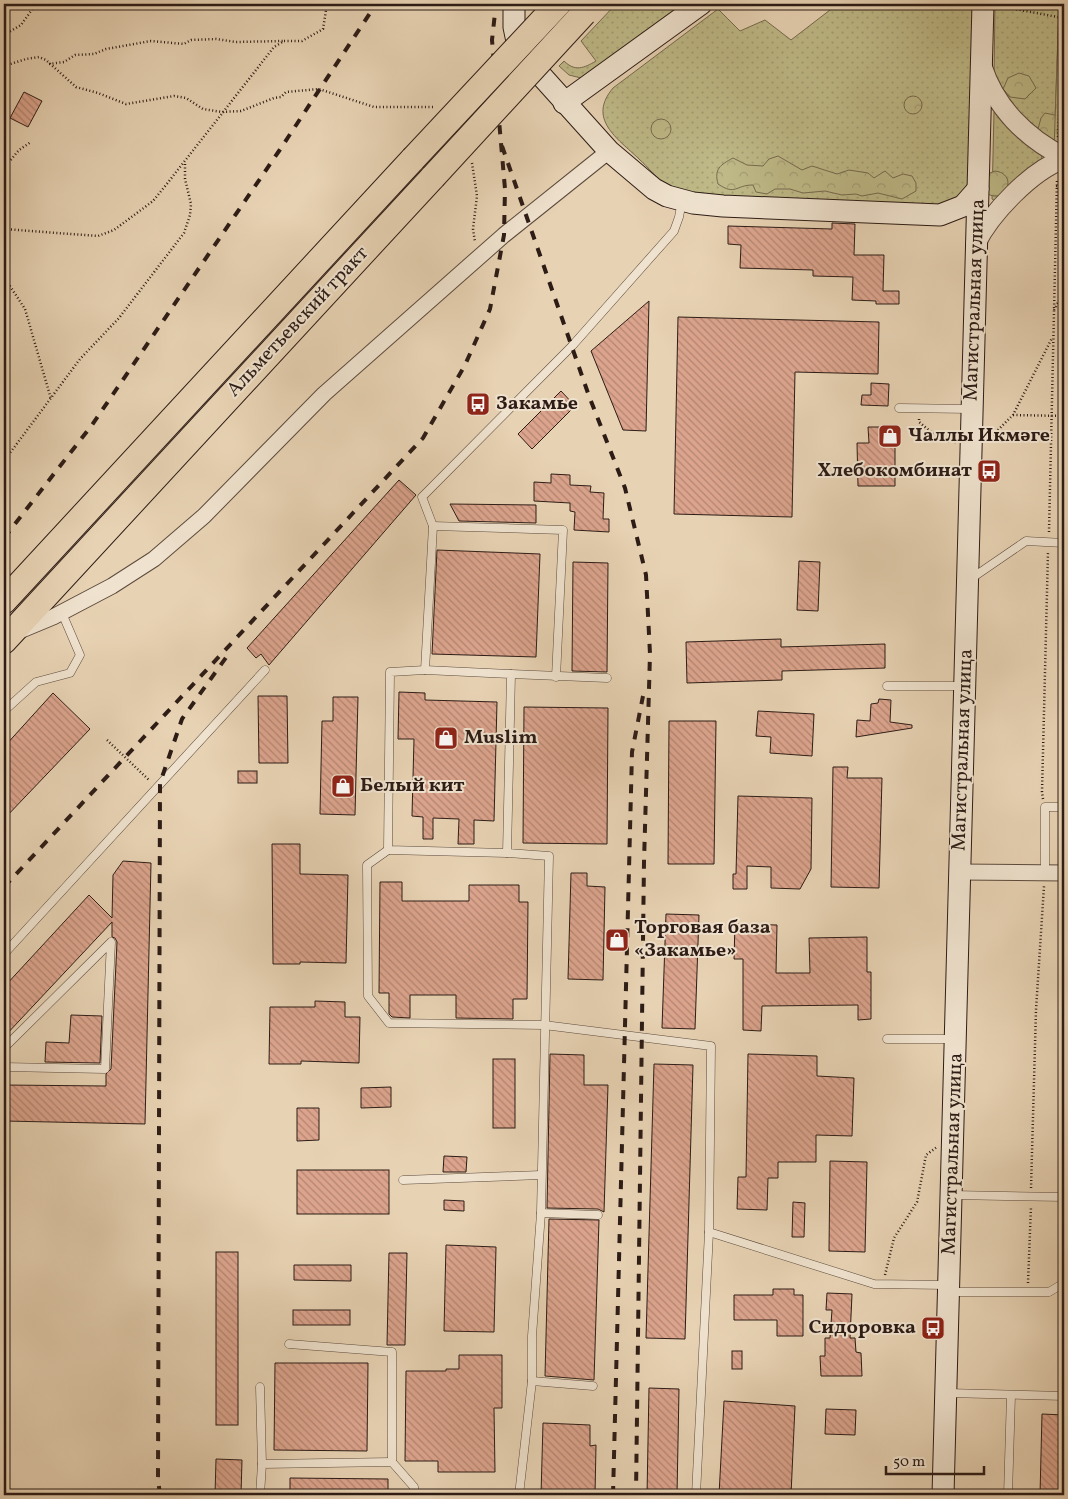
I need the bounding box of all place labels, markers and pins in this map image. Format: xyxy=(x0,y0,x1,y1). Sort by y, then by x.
place label: Закамье xyxy=(496,390,578,418)
bus stop icon: Закамье xyxy=(465,391,491,417)
place label: Чаллы Икмәге xyxy=(908,422,1050,450)
shop icon: Чаллы Икмәге xyxy=(877,423,903,449)
place label: Хлебокомбинат xyxy=(817,457,972,485)
bus stop icon: Хлебокомбинат xyxy=(976,458,1002,484)
place label: Muslim xyxy=(464,724,538,752)
shop icon: Muslim xyxy=(433,725,459,751)
place label: Белый кит xyxy=(360,772,464,800)
shop icon: Белый кит xyxy=(330,773,356,799)
place label: Торговая база «Закамье» xyxy=(634,914,771,965)
shop icon: Торговая база «Закамье» xyxy=(604,927,630,953)
place label: Сидоровка xyxy=(808,1314,916,1342)
bus stop icon: Сидоровка xyxy=(920,1315,946,1341)

